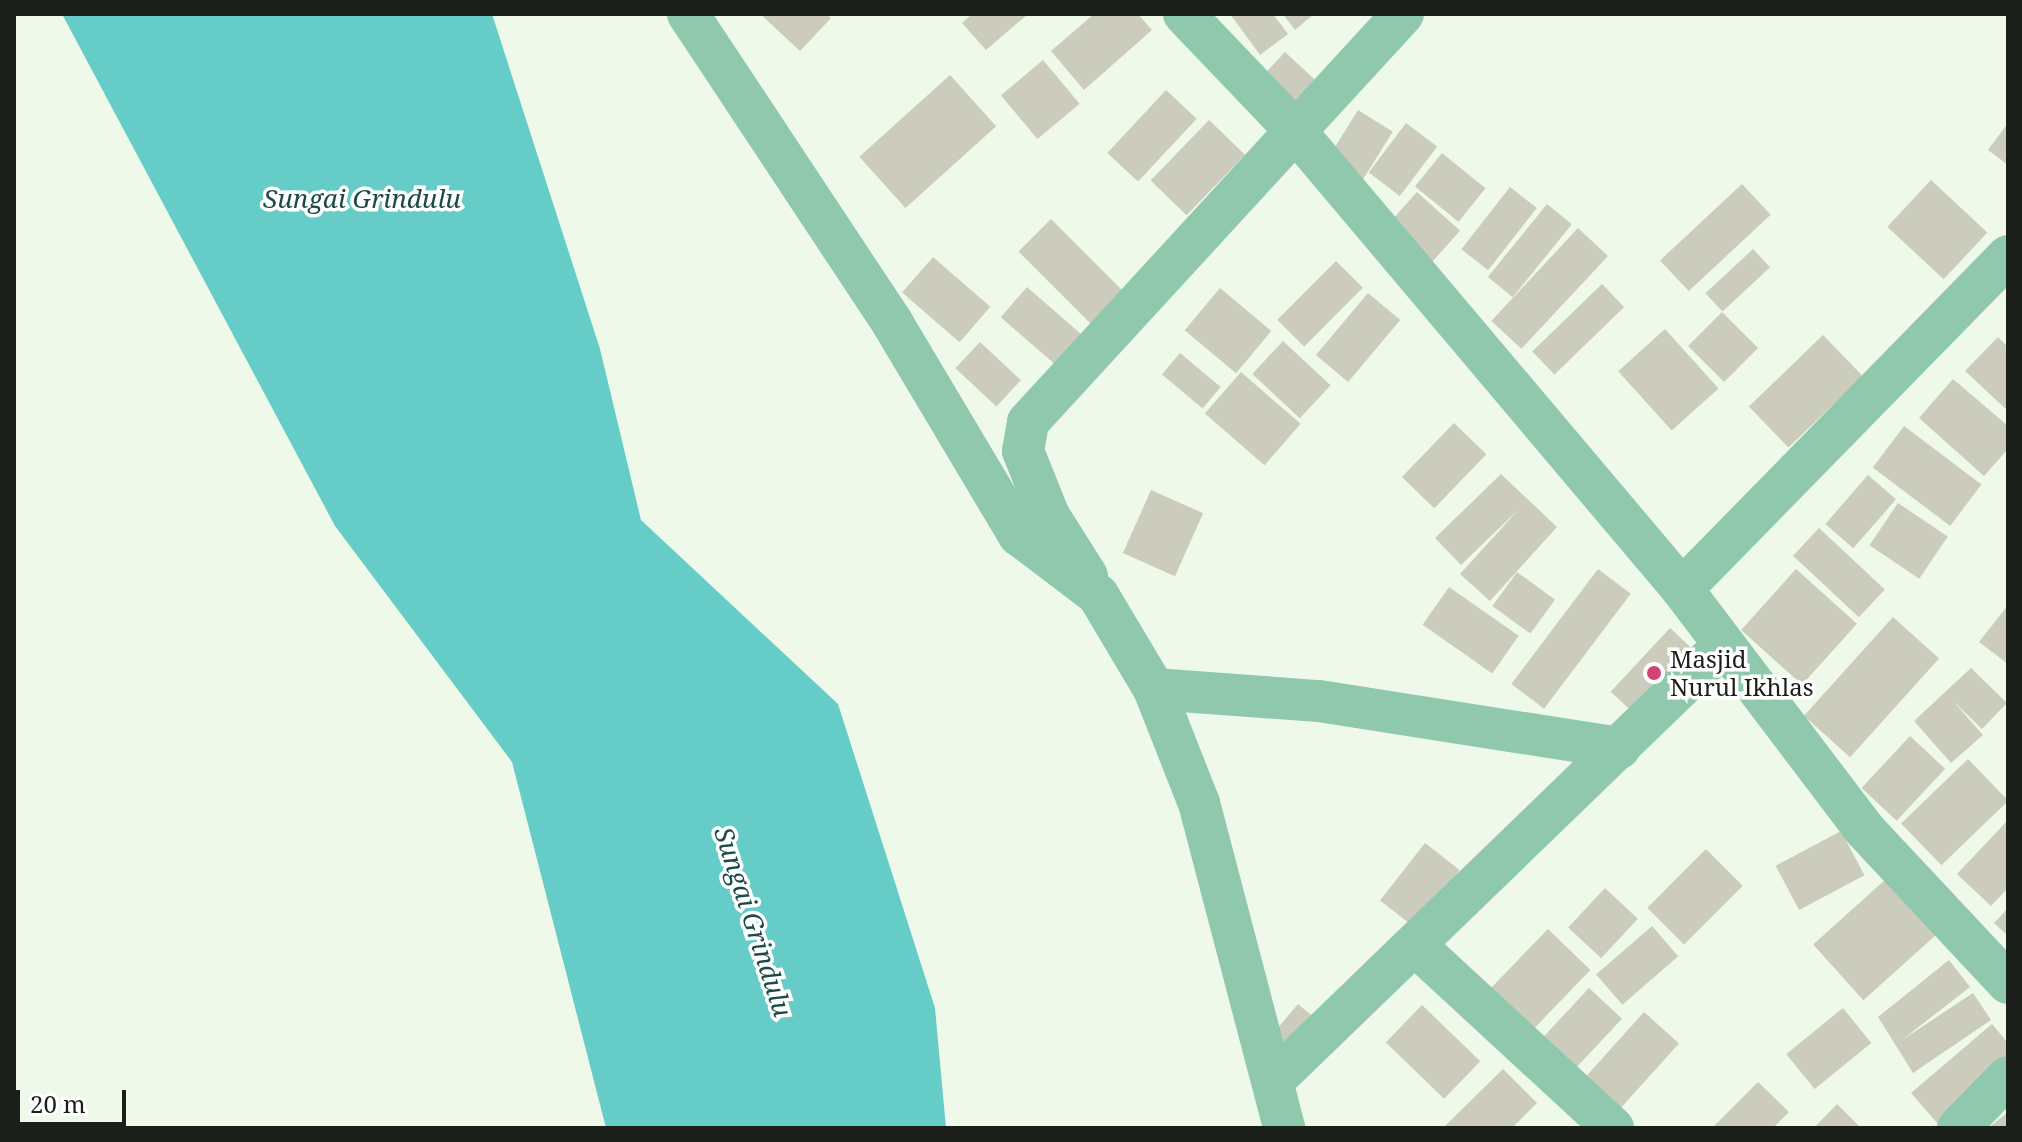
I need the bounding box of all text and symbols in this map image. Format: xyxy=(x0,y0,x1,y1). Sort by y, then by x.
water label: Sungai Grindulu xyxy=(263,183,461,215)
place label: Masjid Nurul Ikhlas xyxy=(1670,645,1814,701)
marker: Masjid Nurul Ikhlas xyxy=(1645,664,1663,682)
water label: Sungai Grindulu xyxy=(708,823,798,1021)
scale bar xyxy=(20,1074,130,1124)
text: 20 m xyxy=(30,1087,86,1120)

